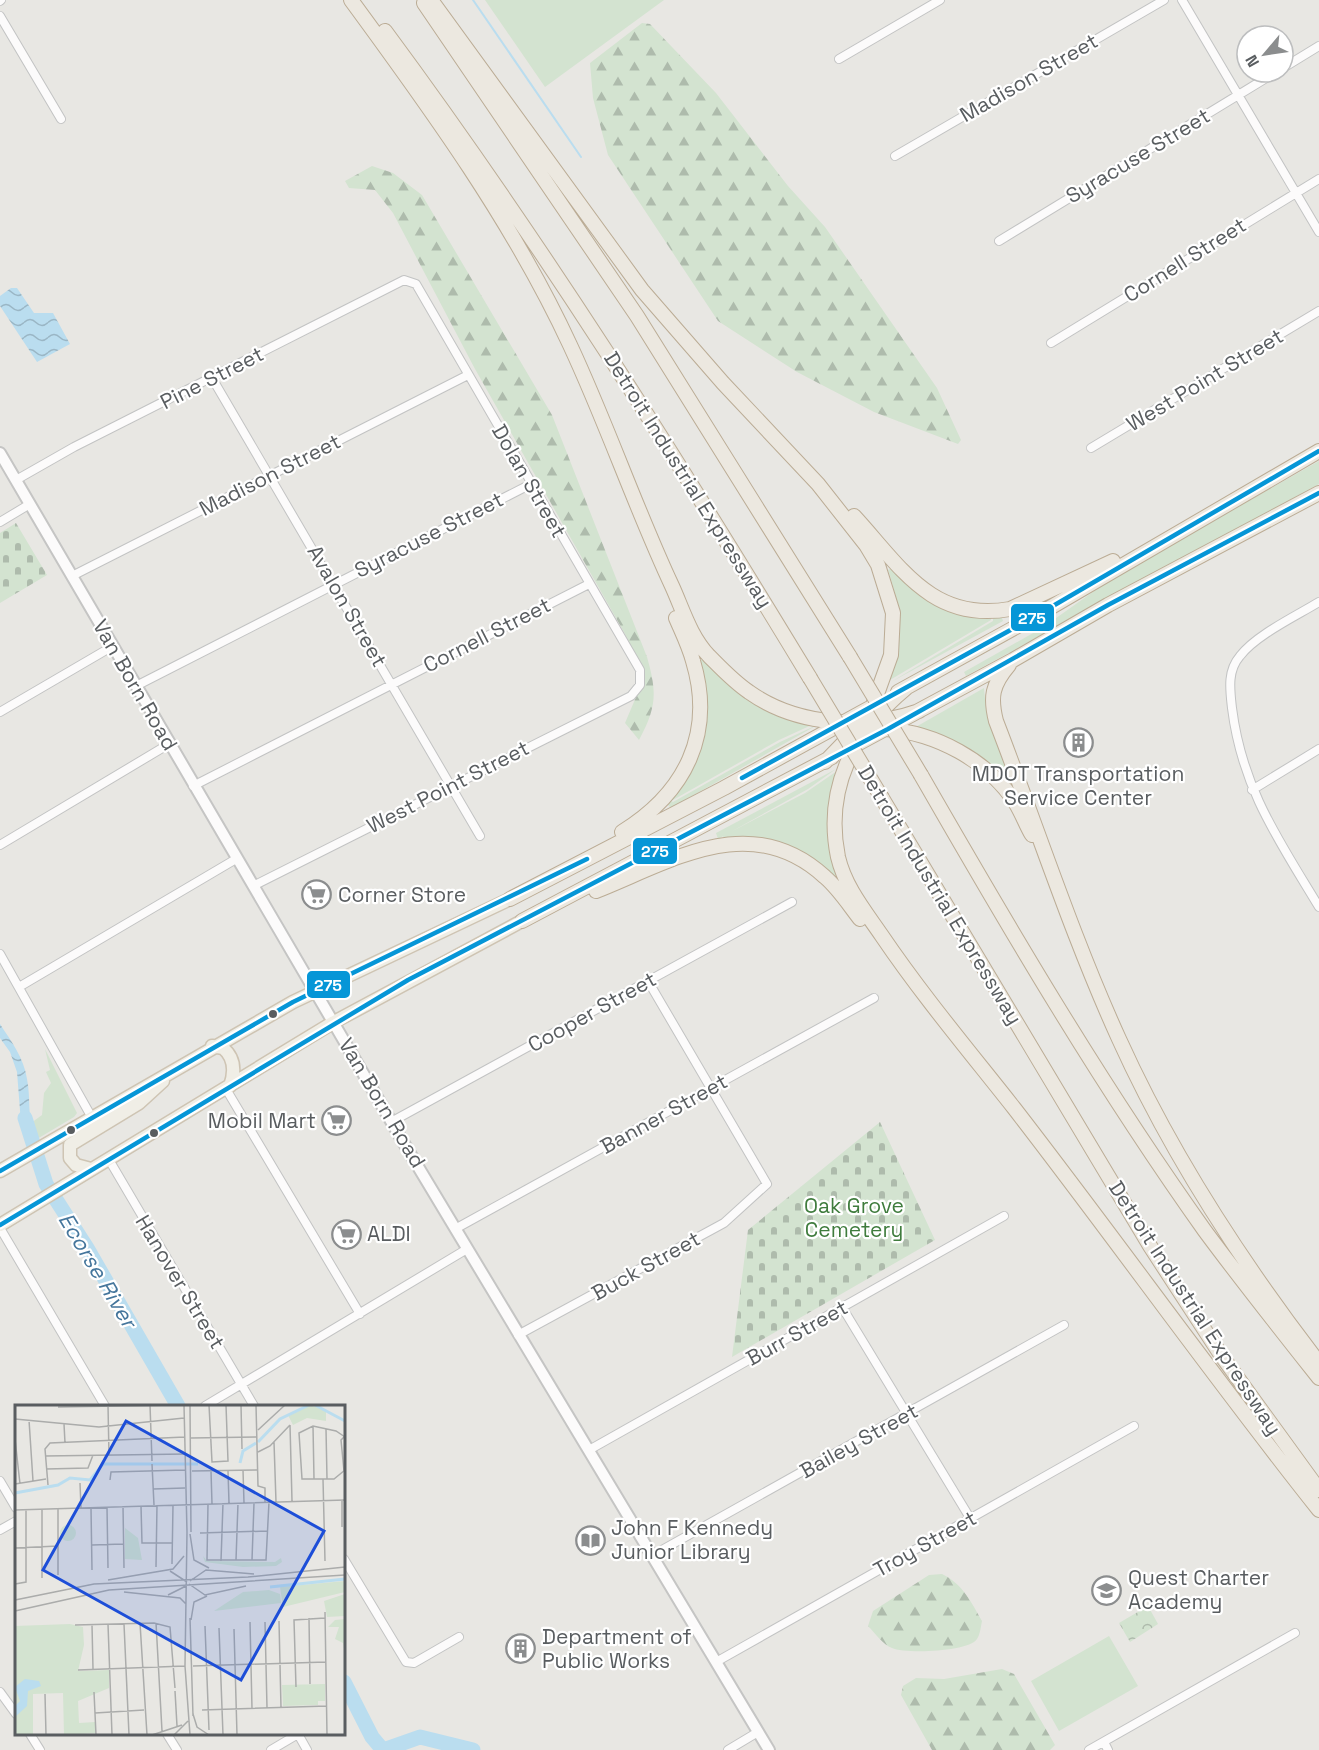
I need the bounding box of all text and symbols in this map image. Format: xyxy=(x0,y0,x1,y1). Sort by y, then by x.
north arrow xyxy=(1235,24,1295,84)
street label: Madison Street xyxy=(955,27,1103,128)
text: N xyxy=(1241,51,1264,71)
street label: Syracuse Street xyxy=(1061,102,1215,209)
street label: Cornell Street xyxy=(1118,211,1251,308)
street label: West Point Street xyxy=(1121,322,1288,437)
street label: Pine Street xyxy=(155,340,268,415)
street label: Detroit Industrial Expressway xyxy=(598,346,779,613)
street label: Dolan Street xyxy=(486,419,573,542)
street label: Madison Street xyxy=(195,427,345,522)
street label: Syracuse Street xyxy=(350,485,508,584)
street label: Avalon Street xyxy=(302,540,393,672)
street label: Cornell Street xyxy=(418,591,555,678)
line badge: 275 xyxy=(1010,603,1055,632)
text: 275 xyxy=(1018,608,1046,629)
street label: Van Born Road xyxy=(87,614,184,755)
building icon: MDOT Transportation Service Center xyxy=(1062,727,1094,759)
street label: West Point Street xyxy=(362,734,533,839)
street label: Detroit Industrial Expressway xyxy=(852,760,1029,1029)
place label: MDOT Transportation Service Center xyxy=(972,760,1184,811)
line badge: 275 xyxy=(632,837,678,865)
text: 275 xyxy=(641,841,669,862)
supermarket icon: Corner Store xyxy=(301,879,333,911)
place label: Corner Store xyxy=(338,881,466,908)
street label: Cooper Street xyxy=(523,965,661,1058)
line badge: 275 xyxy=(306,970,351,999)
text: 275 xyxy=(314,975,342,996)
unlabelled marker xyxy=(267,1008,279,1020)
street label: Van Born Road xyxy=(333,1033,432,1173)
street label: Banner Street xyxy=(595,1067,732,1160)
supermarket icon: Mobil Mart xyxy=(321,1105,353,1137)
place label: Mobil Mart xyxy=(208,1107,316,1134)
unlabelled marker xyxy=(65,1124,77,1136)
unlabelled marker xyxy=(148,1127,160,1139)
street label: Detroit Industrial Expressway xyxy=(1103,1175,1288,1440)
park label: Oak Grove Cemetery xyxy=(804,1192,904,1243)
water label: Ecorse River xyxy=(53,1207,145,1335)
street label: Hanover Street xyxy=(130,1210,231,1354)
supermarket icon: ALDI xyxy=(330,1218,362,1250)
place label: ALDI xyxy=(367,1220,411,1247)
street label: Buck Street xyxy=(587,1225,705,1306)
street label: Burr Street xyxy=(741,1294,852,1372)
street label: Bailey Street xyxy=(795,1397,923,1484)
inset map xyxy=(15,1405,345,1735)
street label: Troy Street xyxy=(868,1504,981,1583)
place label: John F Kennedy Junior Library xyxy=(611,1514,773,1565)
library icon: John F Kennedy Junior Library xyxy=(574,1524,606,1556)
place label: Quest Charter Academy xyxy=(1128,1564,1269,1615)
school or university icon: Quest Charter Academy xyxy=(1091,1574,1123,1606)
place label: Department of Public Works xyxy=(542,1623,692,1674)
building icon: Department of Public Works xyxy=(505,1633,537,1665)

